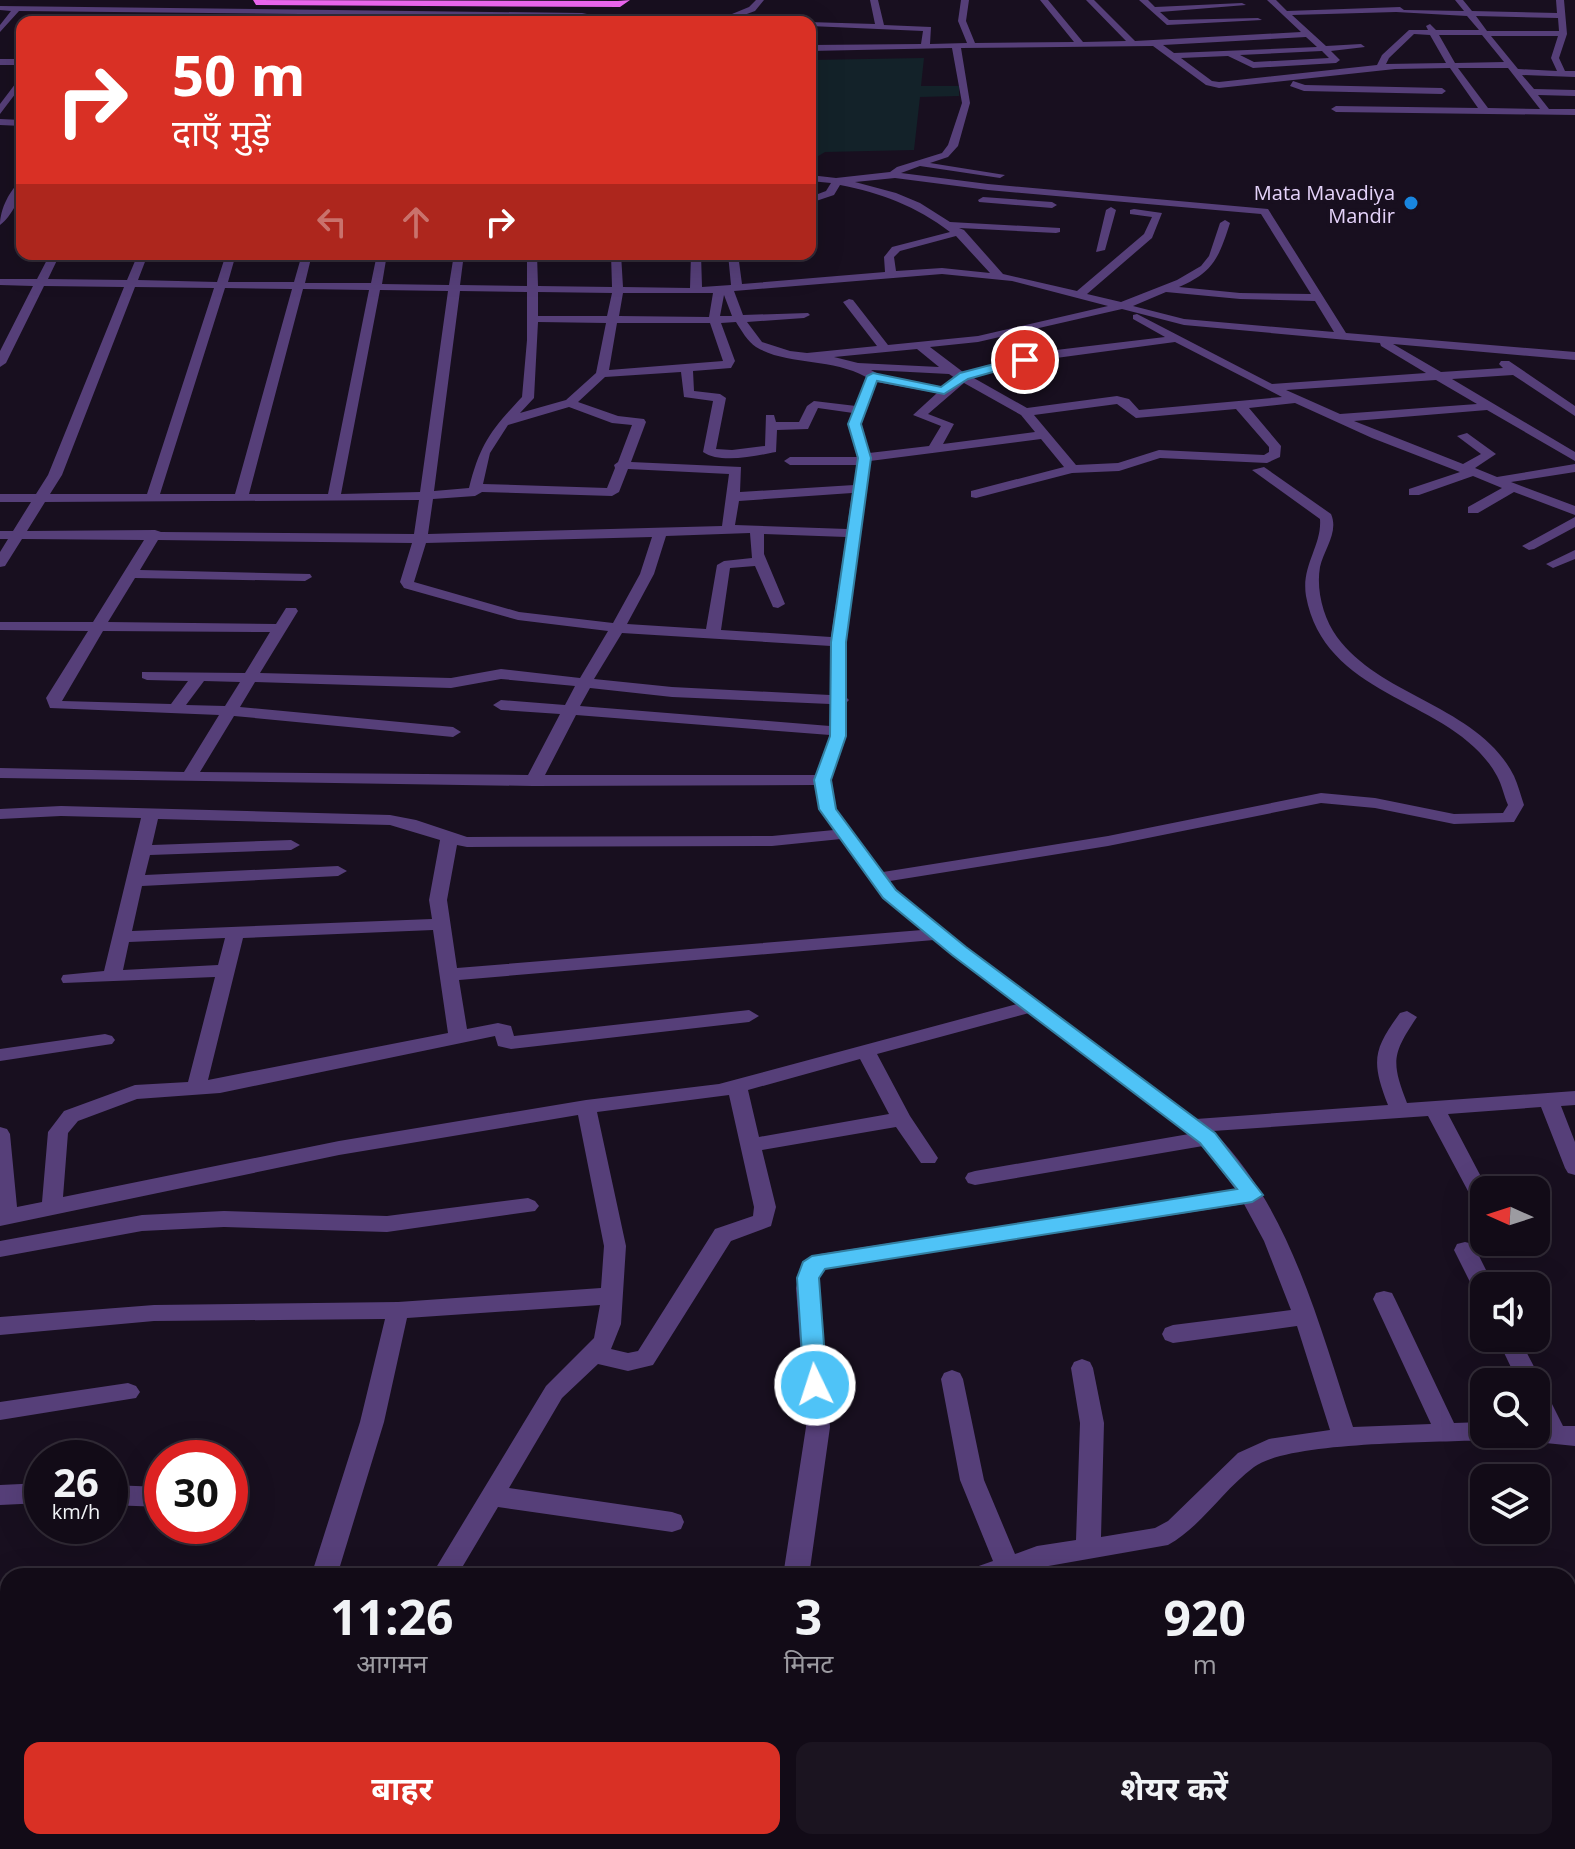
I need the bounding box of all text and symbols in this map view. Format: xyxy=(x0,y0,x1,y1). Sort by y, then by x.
text: 50 m xyxy=(172,36,306,112)
icon: right xyxy=(40,48,144,152)
text: दाएँ मुड़ें xyxy=(172,108,271,157)
place label: Mata Mavadiya Mandir xyxy=(1254,179,1395,229)
marker: Mata Mavadiya Mandir xyxy=(1402,194,1420,212)
icon: left xyxy=(310,200,354,244)
icon: ahead xyxy=(394,200,438,244)
icon: right xyxy=(478,200,522,244)
pin xyxy=(991,326,1059,394)
icon: arrive xyxy=(1003,338,1047,382)
north arrow xyxy=(1470,1176,1550,1256)
map controls xyxy=(1470,1176,1550,1544)
button: sound xyxy=(1470,1272,1550,1352)
position arrow xyxy=(773,1343,857,1427)
button: search xyxy=(1470,1368,1550,1448)
speed limit sign: 30 xyxy=(144,1440,248,1544)
text: 26 xyxy=(53,1454,99,1509)
button: layers xyxy=(1470,1464,1550,1544)
text: km/h xyxy=(52,1498,100,1525)
text: 11:26 xyxy=(330,1584,454,1649)
text: 3 xyxy=(795,1584,822,1649)
text: 920 xyxy=(1164,1585,1246,1650)
text: आगमन xyxy=(356,1645,427,1681)
text: मिनट xyxy=(784,1645,833,1681)
text: m xyxy=(1193,1646,1217,1682)
button: बाहर xyxy=(24,1742,780,1834)
button: शेयर करें xyxy=(796,1742,1552,1834)

